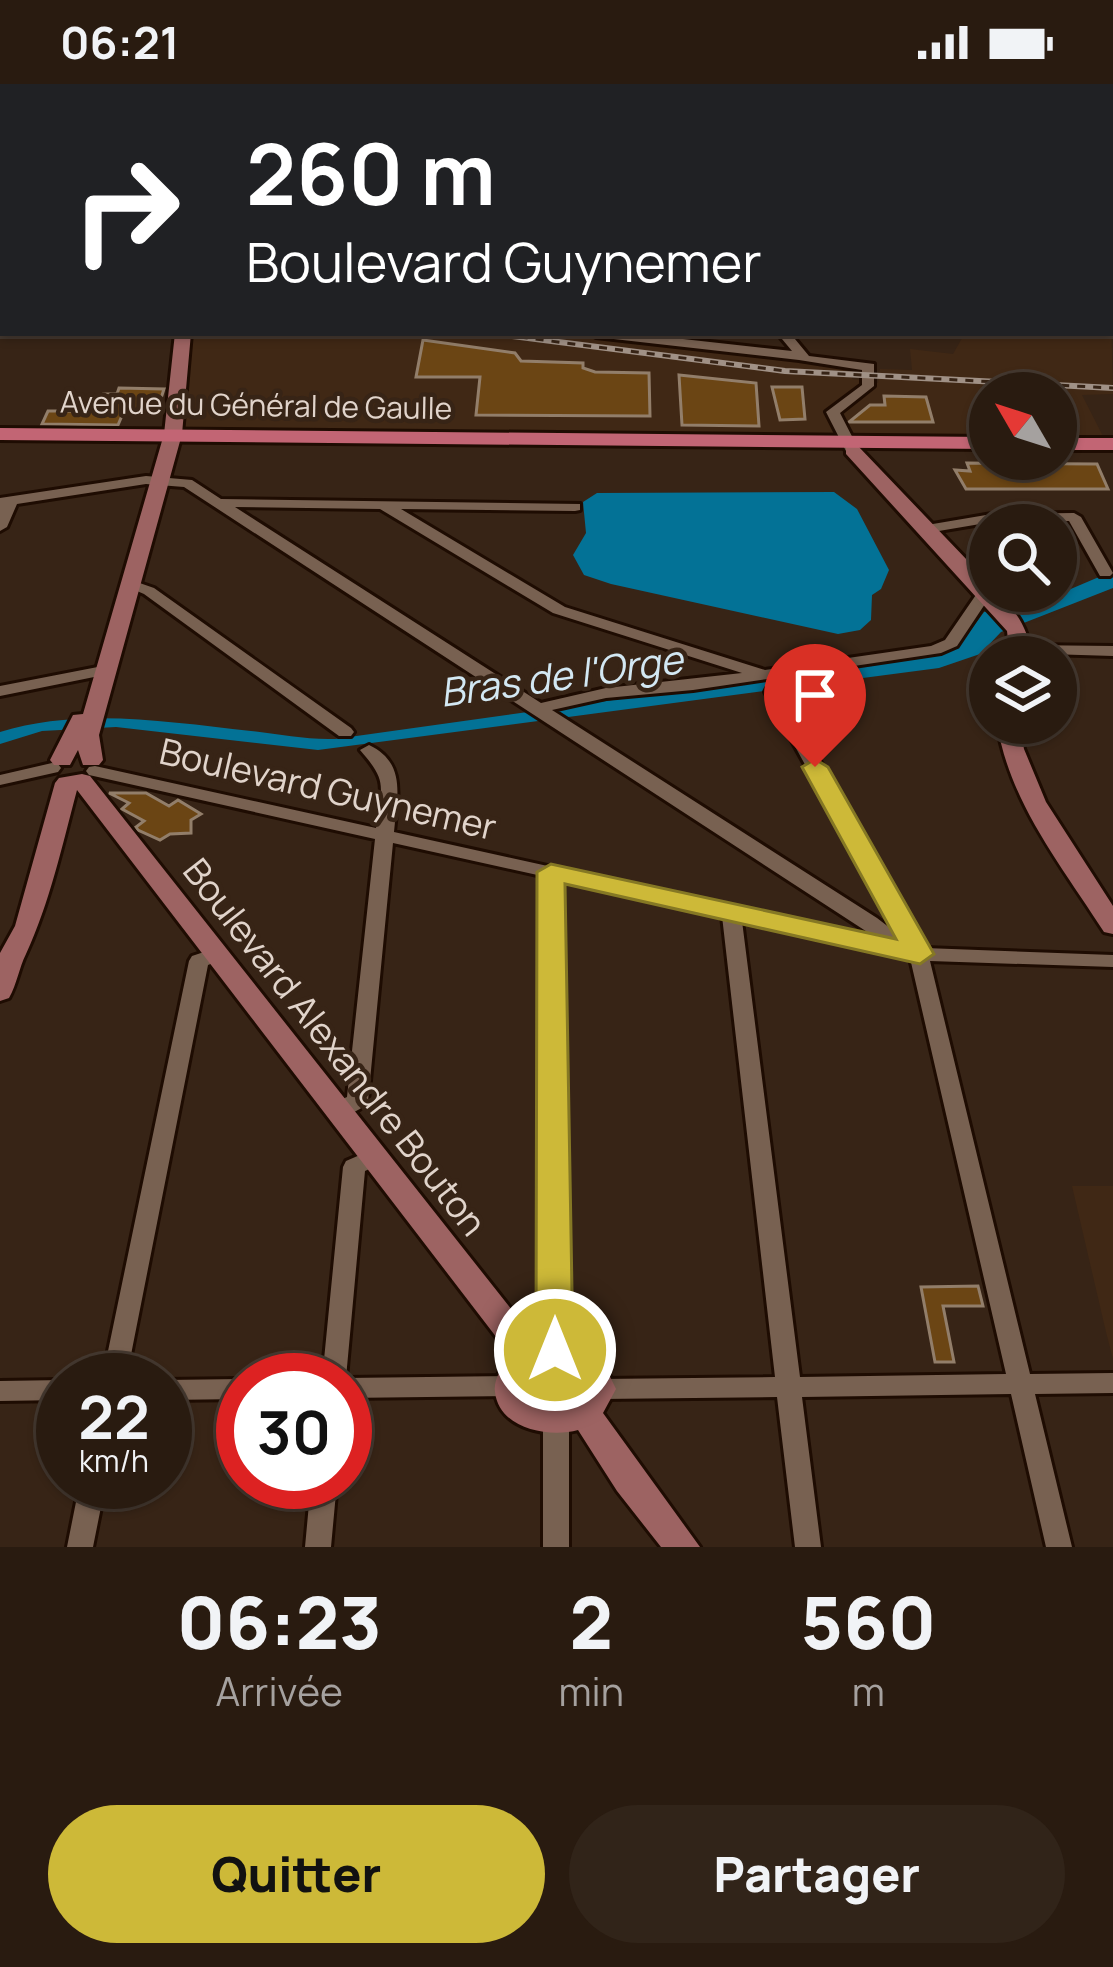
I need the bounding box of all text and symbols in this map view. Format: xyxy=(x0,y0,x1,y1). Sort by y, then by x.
text: 06:21 xyxy=(60,11,180,73)
text: 260 m xyxy=(246,115,496,230)
icon: right xyxy=(48,132,204,288)
text: Boulevard Guynemer xyxy=(246,224,762,298)
north arrow xyxy=(969,372,1077,480)
map controls xyxy=(969,372,1077,744)
street label: Avenue du Général de Gaulle xyxy=(60,381,452,428)
button: search xyxy=(969,504,1077,612)
water label: Bras de l'Orge xyxy=(436,631,688,719)
button: layers xyxy=(969,636,1077,744)
pin xyxy=(764,644,866,767)
icon: arrive xyxy=(782,662,848,728)
street label: Boulevard Guynemer xyxy=(155,726,501,851)
street label: Boulevard Alexandre Bouton xyxy=(173,848,498,1245)
position arrow xyxy=(492,1287,618,1413)
speed limit sign: 30 xyxy=(216,1353,372,1509)
text: 22 xyxy=(78,1375,150,1457)
text: km/h xyxy=(79,1440,149,1481)
text: 06:23 xyxy=(177,1572,382,1671)
text: 2 xyxy=(569,1572,613,1671)
text: 560 xyxy=(801,1572,936,1671)
text: Arrivée xyxy=(216,1664,343,1718)
text: min xyxy=(558,1664,624,1718)
text: m xyxy=(852,1664,885,1718)
button: Quitter xyxy=(48,1805,545,1943)
button: Partager xyxy=(569,1805,1065,1943)

